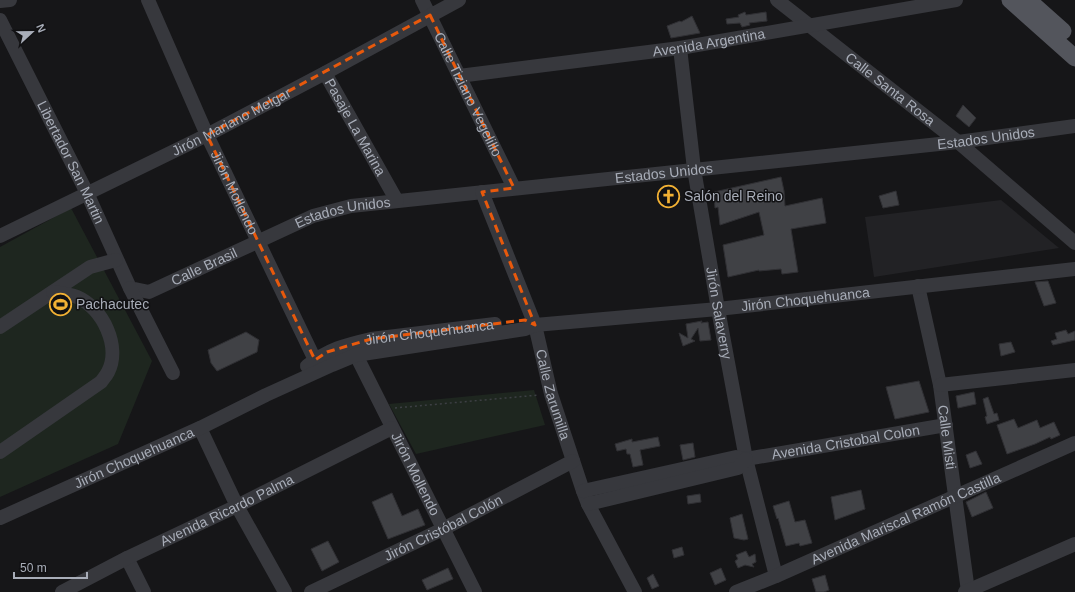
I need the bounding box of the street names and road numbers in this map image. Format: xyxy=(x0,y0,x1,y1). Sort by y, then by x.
street label: Avenida Argentina xyxy=(652,25,766,59)
street label: Calle Tiziano Vegelillo xyxy=(431,30,505,159)
street label: Calle Santa Rosa xyxy=(842,49,938,129)
street label: Pasaje La Marina xyxy=(322,76,389,179)
street label: Jirón Mariano Melgar xyxy=(169,84,294,159)
street label: Libertador San Martin xyxy=(34,98,108,226)
street label: Estados Unidos xyxy=(936,124,1036,152)
street label: Jirón Mollendo xyxy=(208,148,262,237)
street label: Estados Unidos xyxy=(614,160,714,186)
street label: Estados Unidos xyxy=(292,194,391,231)
street label: Calle Brasil xyxy=(169,244,240,289)
street label: Jirón Salaverry xyxy=(703,266,735,360)
street label: Jirón Choquehuanca xyxy=(740,284,871,314)
street label: Jirón Choquehuanca xyxy=(363,316,495,348)
street label: Calle Zarumilla xyxy=(533,348,574,442)
street label: Calle Misti xyxy=(935,404,959,470)
street label: Avenida Cristobal Colon xyxy=(770,422,921,463)
street label: Jirón Choquehuanca xyxy=(72,424,197,492)
street label: Jirón Mollendo xyxy=(388,430,443,518)
street label: Avenida Mariscal Ramón Castilla xyxy=(809,469,1003,567)
street label: Avenida Ricardo Palma xyxy=(158,471,296,549)
street label: Jirón Cristóbal Colón xyxy=(381,491,505,564)

